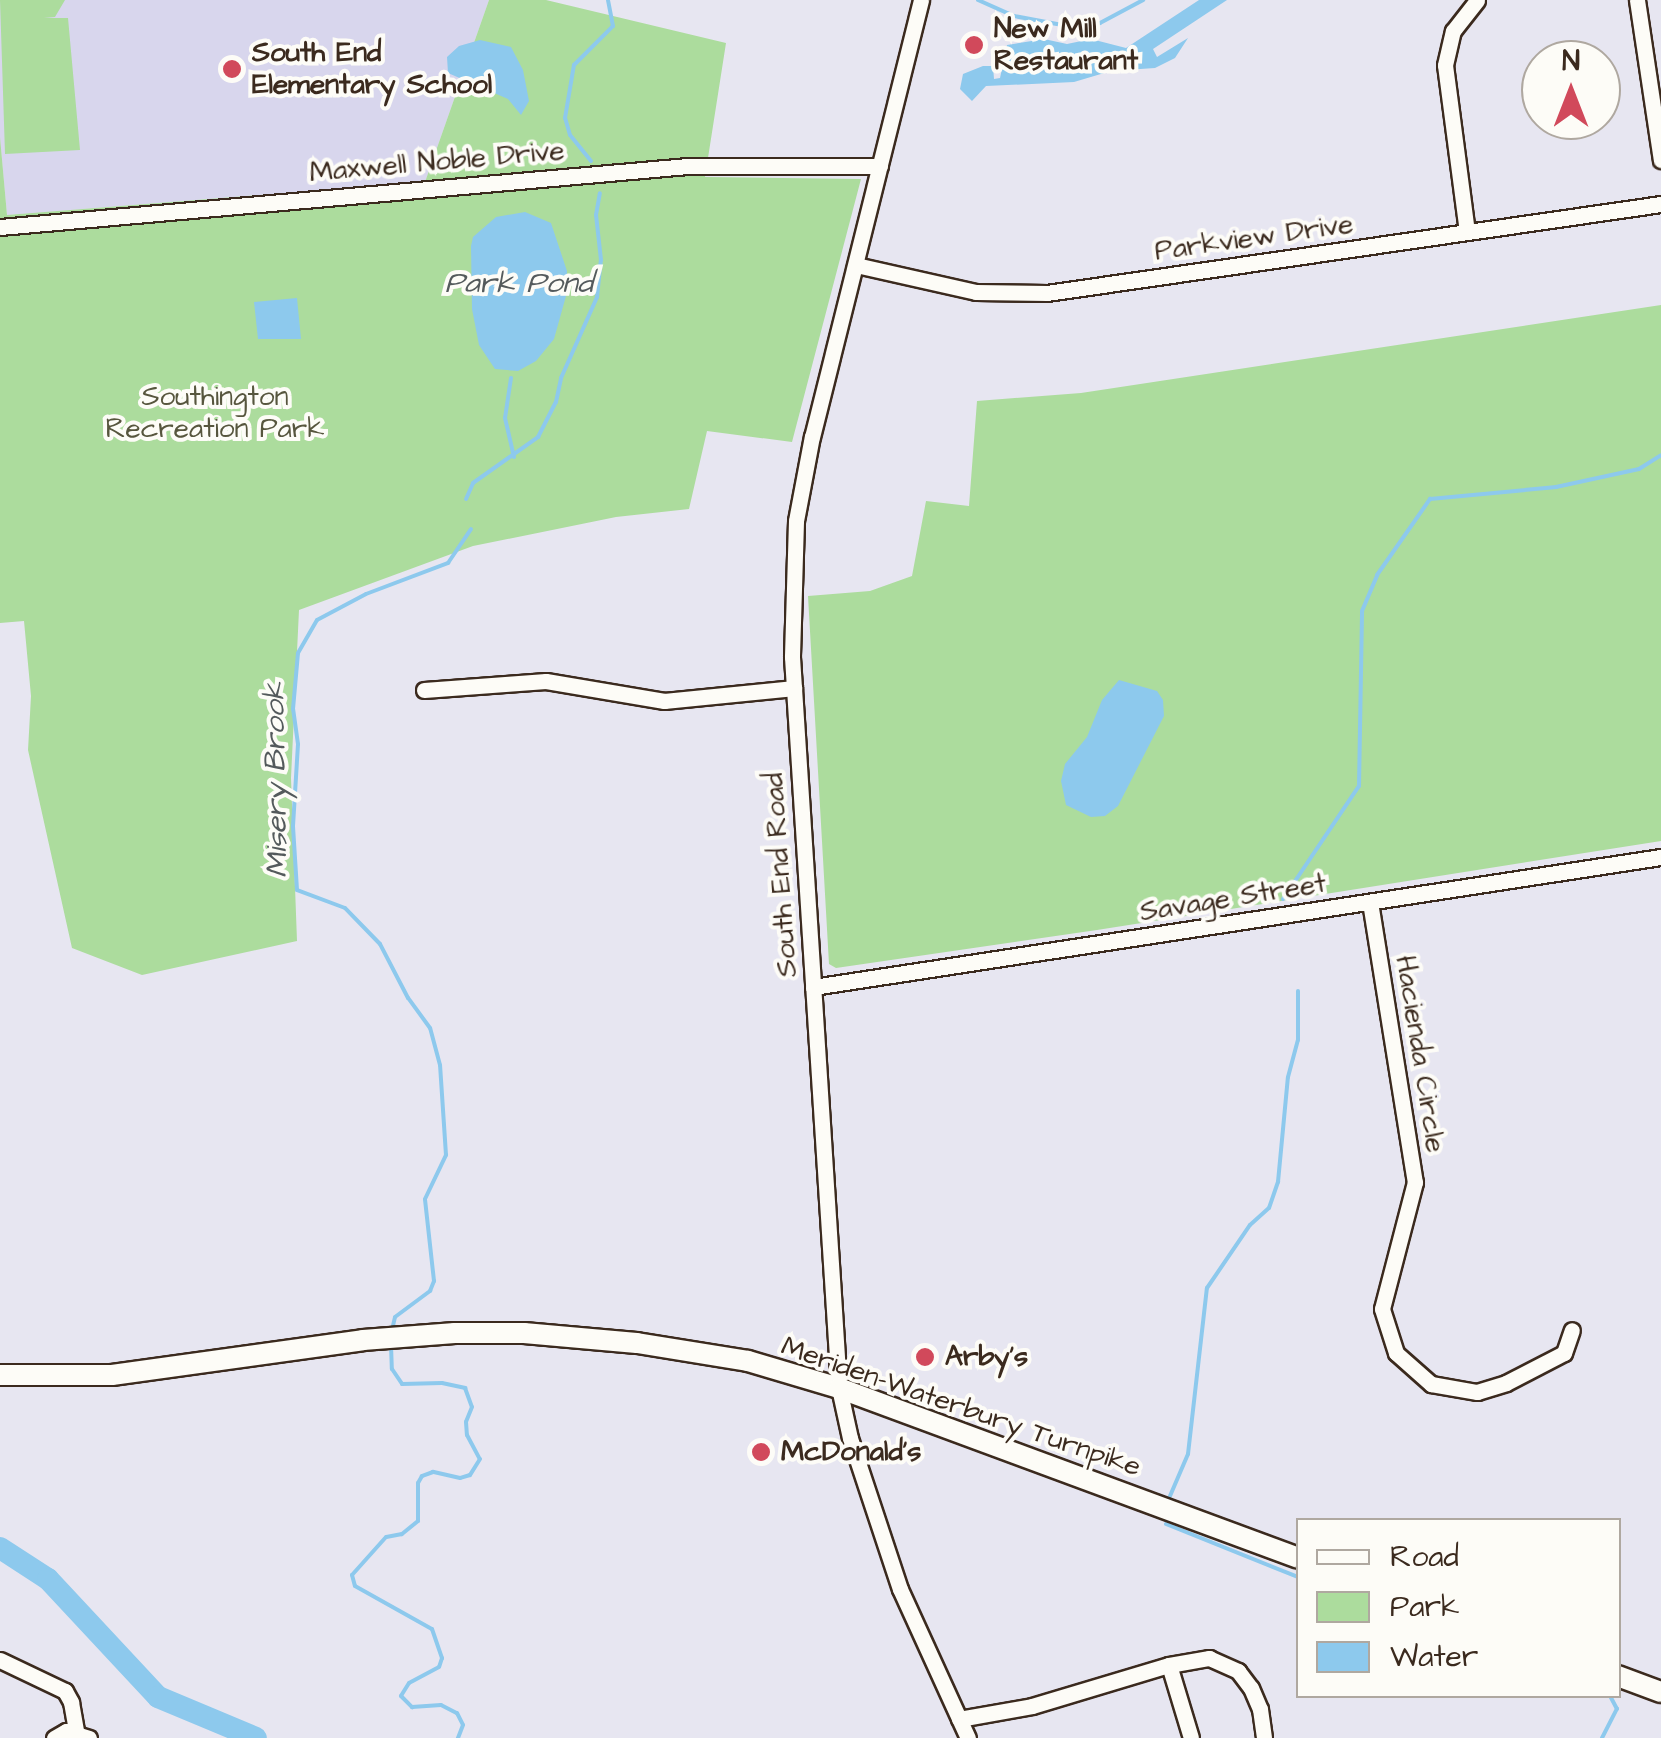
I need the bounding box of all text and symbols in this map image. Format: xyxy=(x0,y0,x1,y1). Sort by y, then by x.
place label: New Mill Restaurant xyxy=(994,12,1138,78)
marker: New Mill Restaurant xyxy=(963,34,985,56)
place label: South End Elementary School xyxy=(252,36,492,102)
north arrow xyxy=(1521,40,1621,140)
text: N xyxy=(1562,42,1580,81)
marker: South End Elementary School xyxy=(221,58,243,80)
street label: Maxwell Noble Drive xyxy=(308,134,566,190)
street label: Parkview Drive xyxy=(1153,207,1355,269)
water label: Park Pond xyxy=(445,265,593,301)
park label: Southington Recreation Park xyxy=(106,380,324,446)
water label: Misery Brook xyxy=(256,682,296,878)
street label: South End Road xyxy=(757,772,805,978)
street label: Savage Street xyxy=(1137,867,1329,929)
street label: Hacienda Circle xyxy=(1388,953,1452,1155)
street label: Meriden-Waterbury Turnpike xyxy=(777,1330,1145,1484)
place label: Arby's xyxy=(945,1340,1028,1374)
marker: Arby's xyxy=(914,1346,936,1368)
place label: McDonald's xyxy=(781,1435,921,1469)
marker: McDonald's xyxy=(750,1441,772,1463)
legend xyxy=(1296,1518,1621,1698)
text: Road xyxy=(1390,1536,1459,1578)
text: Park xyxy=(1390,1586,1459,1628)
text: Water xyxy=(1390,1636,1478,1678)

